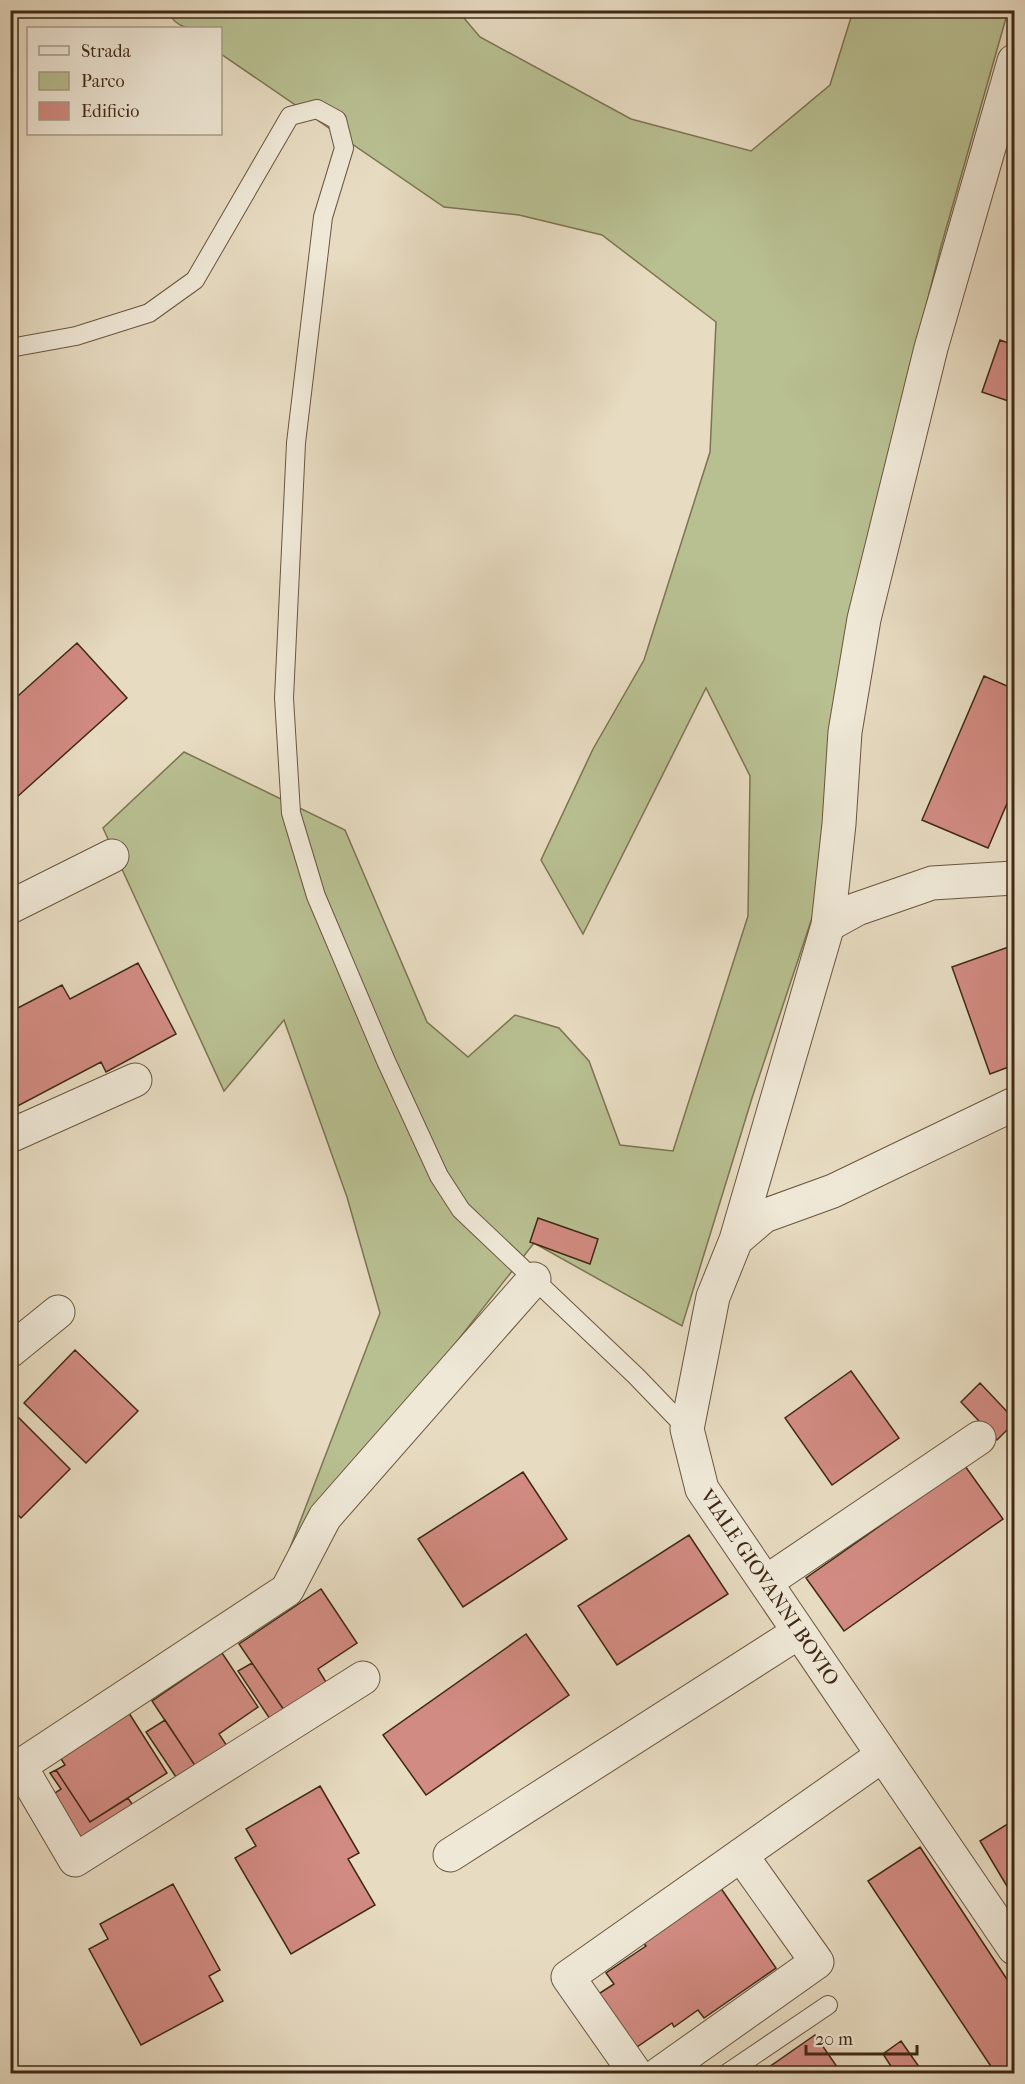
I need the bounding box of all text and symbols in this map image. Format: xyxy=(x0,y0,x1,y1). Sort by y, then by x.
legend xyxy=(27,27,222,135)
text: Strada xyxy=(81,41,132,62)
text: Parco xyxy=(81,71,125,92)
text: Edificio xyxy=(81,101,139,122)
street label: VIALE GIOVANNI BOVIO xyxy=(695,1484,844,1690)
scale bar xyxy=(806,2018,917,2056)
text: 20 m xyxy=(815,2029,853,2050)

